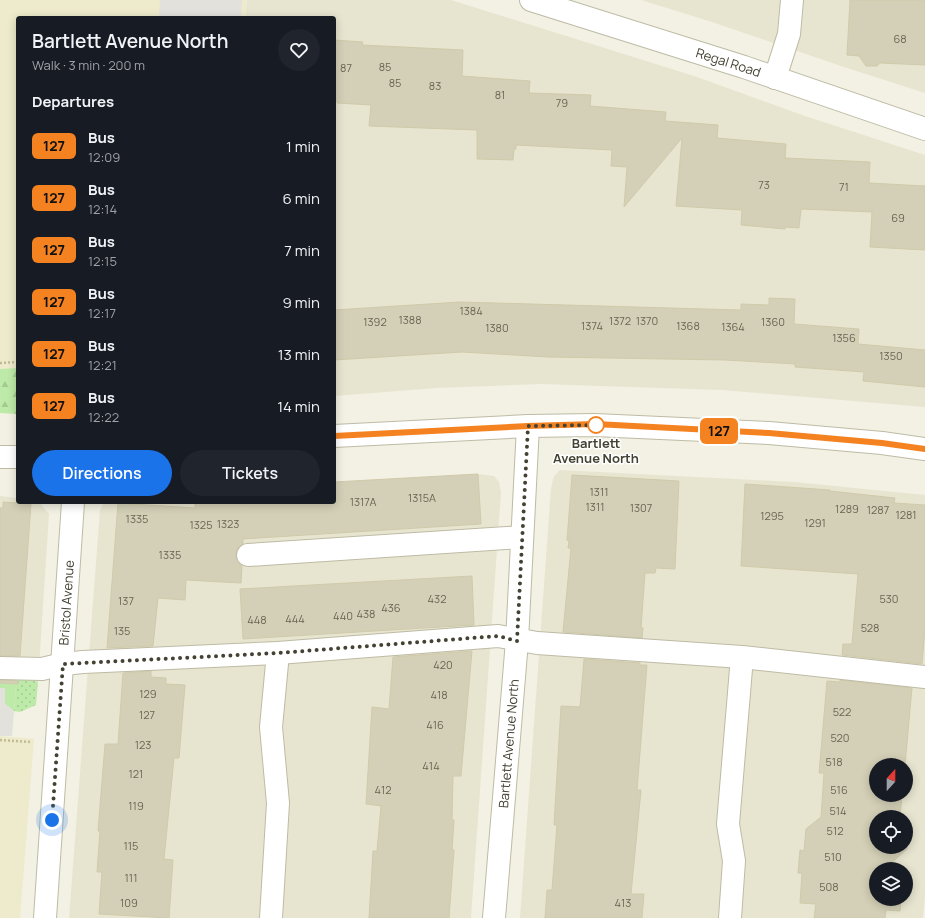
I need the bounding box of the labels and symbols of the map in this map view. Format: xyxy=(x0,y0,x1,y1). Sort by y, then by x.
house number: 68 xyxy=(893,31,907,46)
street label: Regal Road xyxy=(694,43,763,81)
house number: 85 xyxy=(379,59,391,74)
house number: 87 xyxy=(340,60,352,75)
house number: 85 xyxy=(389,75,401,90)
house number: 83 xyxy=(429,78,441,93)
house number: 81 xyxy=(495,87,505,102)
house number: 79 xyxy=(556,95,568,110)
house number: 73 xyxy=(758,177,770,192)
house number: 71 xyxy=(839,179,849,194)
house number: 69 xyxy=(891,210,905,225)
house number: 1384 xyxy=(459,303,483,318)
house number: 1388 xyxy=(398,312,422,327)
house number: 1372 xyxy=(609,313,631,328)
house number: 1370 xyxy=(636,313,658,328)
house number: 1392 xyxy=(363,314,387,329)
house number: 1360 xyxy=(761,314,785,329)
house number: 1374 xyxy=(581,318,603,333)
house number: 1368 xyxy=(676,318,700,333)
house number: 1364 xyxy=(721,319,745,334)
house number: 1380 xyxy=(485,320,509,335)
house number: 1356 xyxy=(832,330,856,345)
house number: 1350 xyxy=(879,348,903,363)
marker: Bartlett Avenue North xyxy=(587,416,605,434)
line badge: 127 xyxy=(696,418,742,444)
place label: Bartlett Avenue North xyxy=(553,434,639,467)
house number: 1311 xyxy=(590,484,608,499)
house number: 1315A xyxy=(408,490,436,505)
house number: 1317A xyxy=(350,494,376,509)
house number: 1311 xyxy=(586,499,604,514)
house number: 1307 xyxy=(630,500,652,515)
house number: 1289 xyxy=(835,501,859,516)
house number: 1287 xyxy=(867,502,889,517)
house number: 1281 xyxy=(895,507,917,522)
house number: 1295 xyxy=(760,508,784,523)
house number: 1335 xyxy=(126,511,148,526)
house number: 1291 xyxy=(804,515,826,530)
house number: 1323 xyxy=(217,516,239,531)
house number: 1325 xyxy=(190,517,213,532)
house number: 1335 xyxy=(159,547,181,562)
street label: Bristol Avenue xyxy=(54,559,78,646)
house number: 432 xyxy=(428,591,446,606)
house number: 530 xyxy=(879,591,899,606)
house number: 137 xyxy=(118,593,134,608)
house number: 436 xyxy=(381,600,401,615)
house number: 438 xyxy=(357,606,375,621)
house number: 440 xyxy=(333,608,353,623)
house number: 444 xyxy=(285,611,305,626)
house number: 448 xyxy=(247,612,267,627)
house number: 528 xyxy=(861,620,879,635)
house number: 135 xyxy=(114,623,130,638)
house number: 420 xyxy=(433,657,453,672)
street label: Bartlett Avenue North xyxy=(494,678,523,809)
house number: 129 xyxy=(139,686,157,701)
house number: 418 xyxy=(430,687,448,702)
house number: 522 xyxy=(833,704,851,719)
house number: 127 xyxy=(139,707,155,722)
house number: 416 xyxy=(426,717,444,732)
house number: 520 xyxy=(830,730,850,745)
house number: 123 xyxy=(135,737,151,752)
house number: 518 xyxy=(825,754,843,769)
house number: 414 xyxy=(422,758,440,773)
north arrow xyxy=(869,758,913,802)
house number: 121 xyxy=(129,766,143,781)
house number: 412 xyxy=(374,782,392,797)
house number: 516 xyxy=(830,782,848,797)
house number: 119 xyxy=(128,798,144,813)
house number: 514 xyxy=(829,803,847,818)
your location xyxy=(42,810,62,830)
house number: 512 xyxy=(827,823,843,838)
house number: 115 xyxy=(124,838,138,853)
house number: 510 xyxy=(824,849,842,864)
house number: 111 xyxy=(125,870,137,885)
house number: 508 xyxy=(819,879,839,894)
house number: 109 xyxy=(120,895,138,910)
house number: 413 xyxy=(615,895,631,910)

